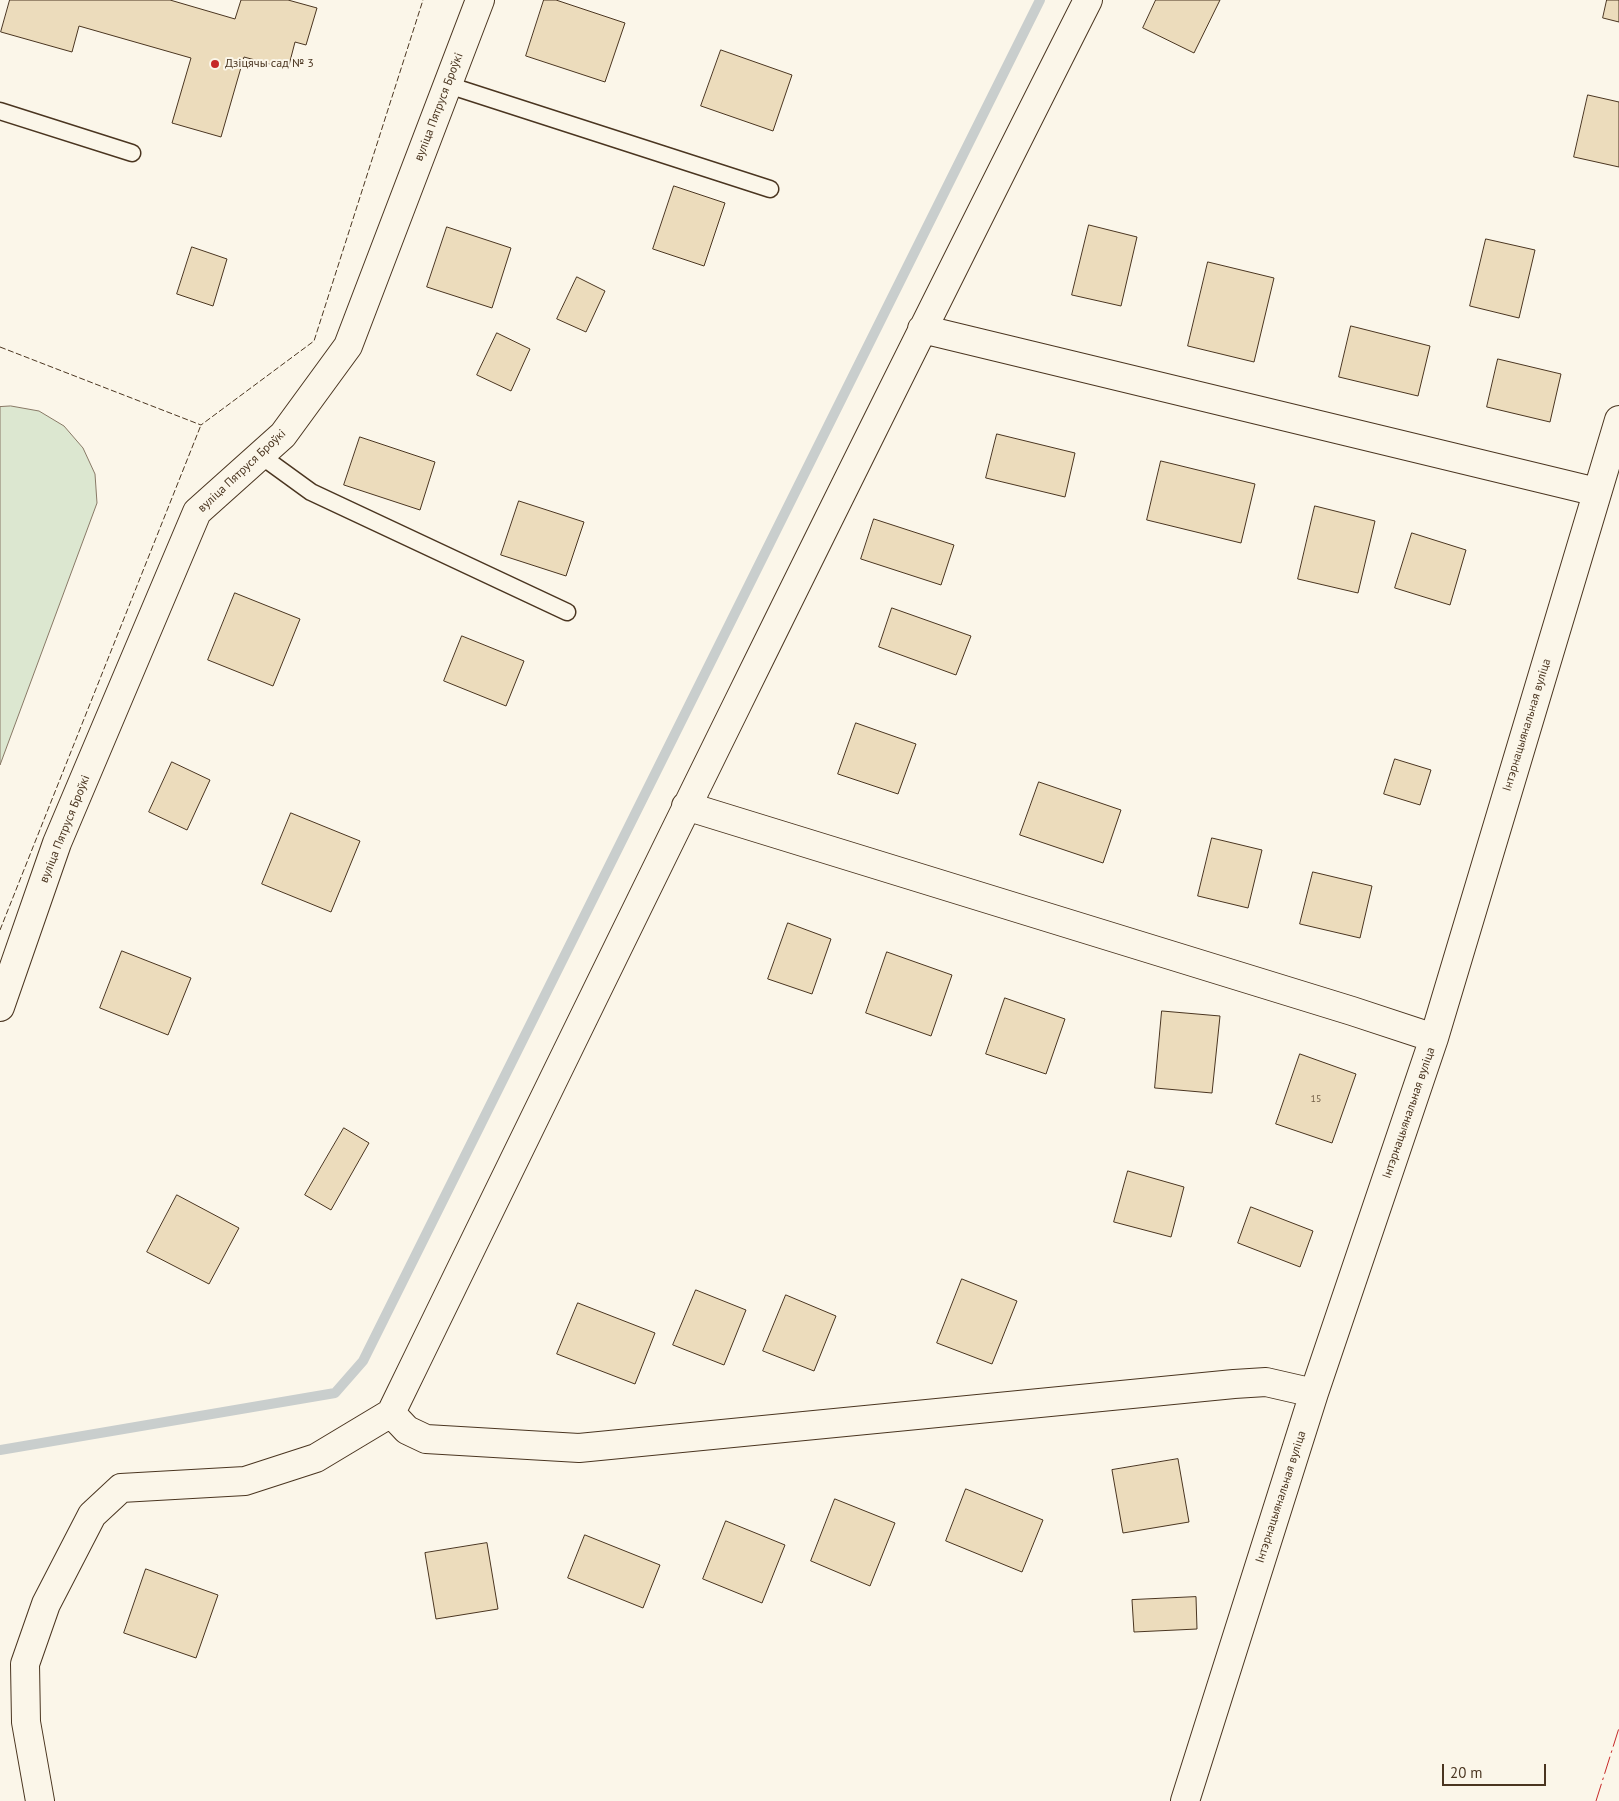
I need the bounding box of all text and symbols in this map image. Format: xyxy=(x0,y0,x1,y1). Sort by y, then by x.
street label: вуліца Пятруся Броўкі xyxy=(412,51,466,163)
place label: Дзіцячы сад № 3 xyxy=(225,57,314,71)
marker: Дзіцячы сад № 3 xyxy=(209,58,221,70)
street label: вуліца Пятруся Броўкі xyxy=(195,427,289,515)
street label: Інтэрнацыянальная вуліца xyxy=(1500,657,1554,793)
street label: вуліца Пятруся Броўкі xyxy=(37,773,93,885)
street label: Інтэрнацыянальная вуліца xyxy=(1380,1045,1438,1181)
house number: 15 xyxy=(1311,1093,1321,1105)
street label: Інтэрнацыянальная вуліца xyxy=(1253,1429,1309,1565)
scale bar xyxy=(1444,1754,1548,1786)
text: 20 m xyxy=(1450,1763,1483,1782)

